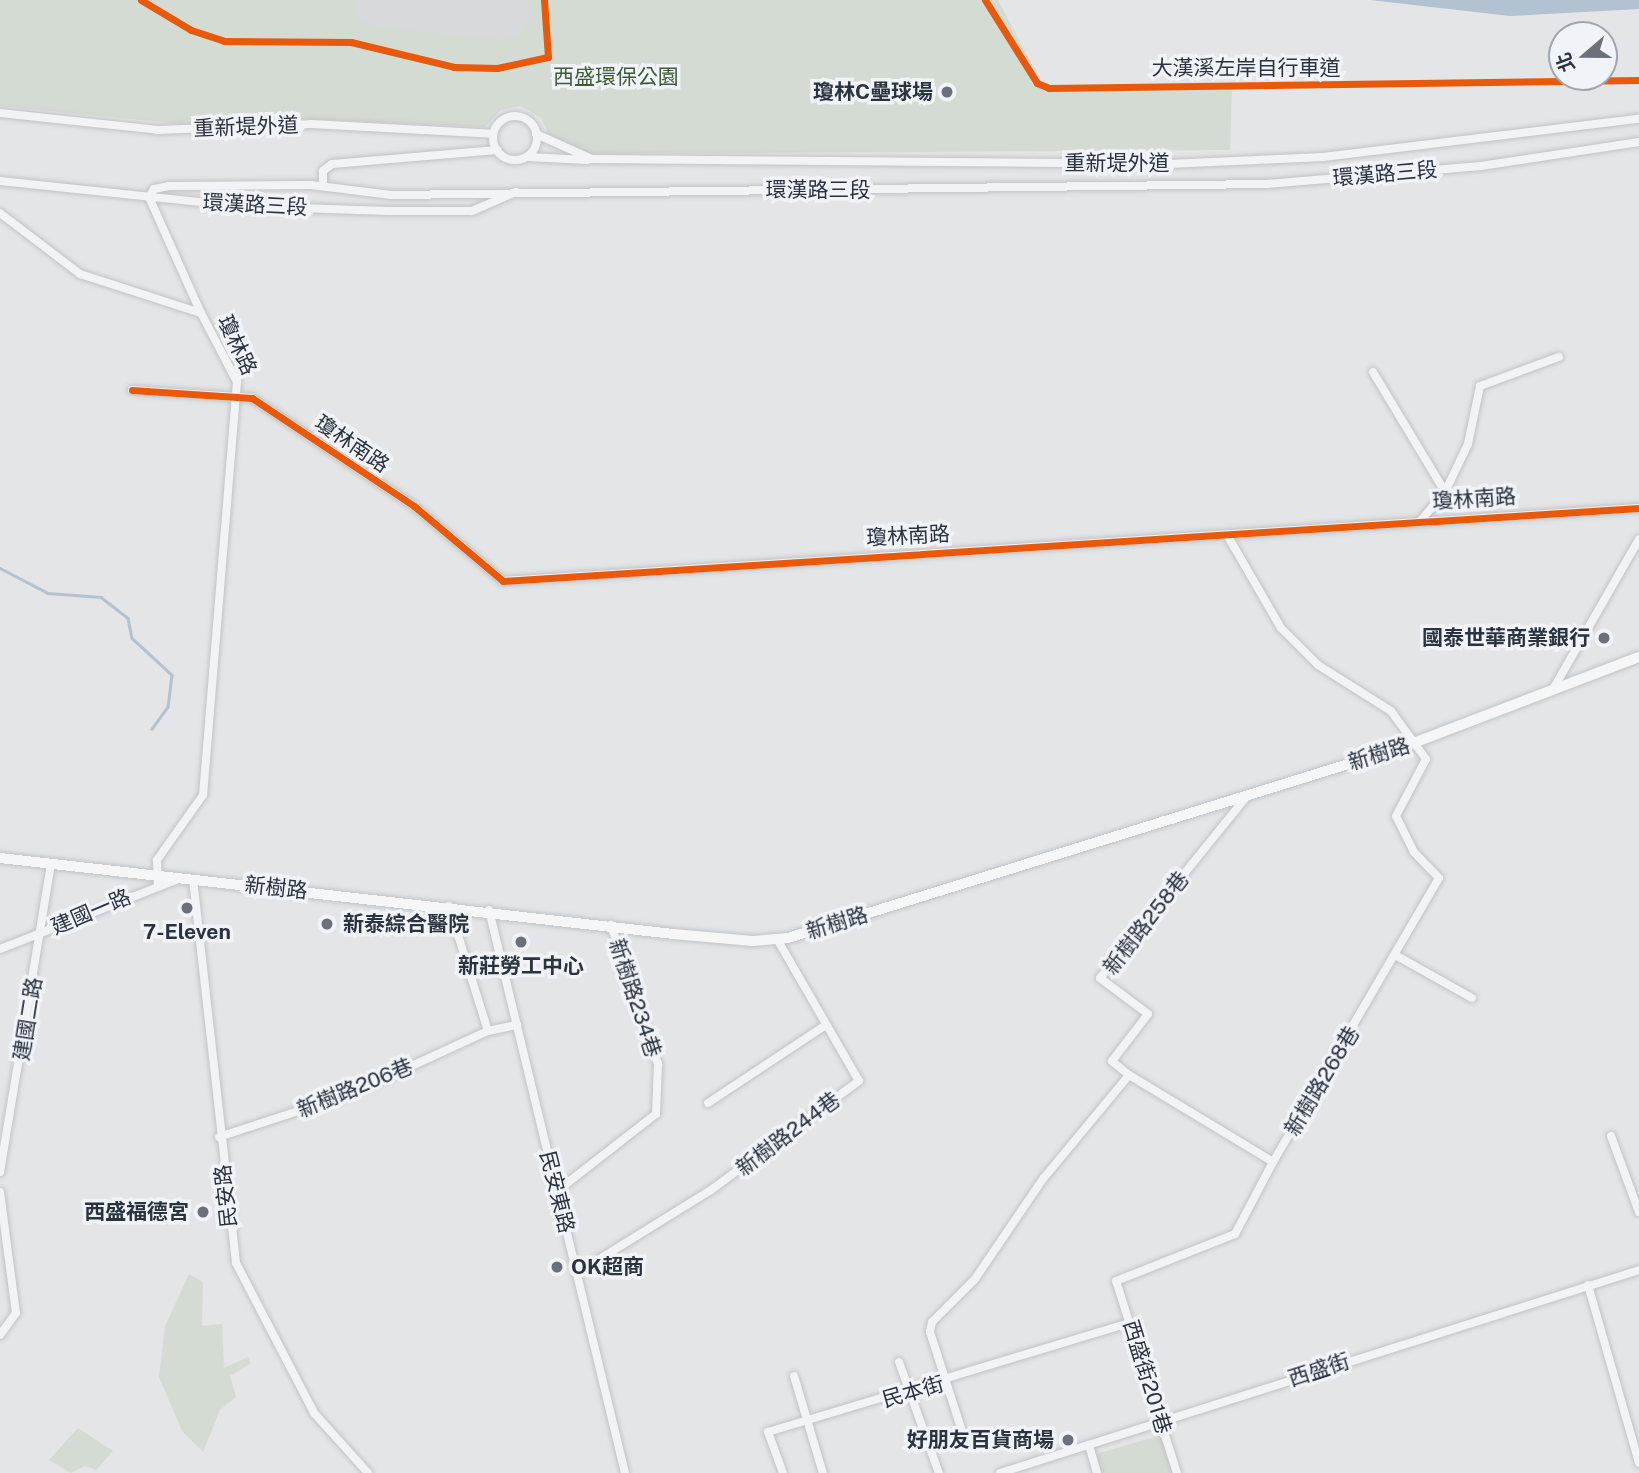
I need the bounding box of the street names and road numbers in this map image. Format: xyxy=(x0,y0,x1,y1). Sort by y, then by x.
street label: 大漢溪左岸自行車道 xyxy=(1152,55,1340,81)
street label: 重新堤外道 xyxy=(193,113,299,141)
street label: 重新堤外道 xyxy=(1065,150,1169,176)
street label: 環漢路三段 xyxy=(1332,157,1438,191)
street label: 環漢路三段 xyxy=(766,177,870,203)
street label: 環漢路三段 xyxy=(202,190,308,220)
street label: 瓊林路 xyxy=(212,311,262,379)
street label: 瓊林南路 xyxy=(310,410,394,478)
street label: 瓊林南路 xyxy=(1431,484,1517,514)
street label: 瓊林南路 xyxy=(865,521,951,551)
street label: 新樹路 xyxy=(1345,733,1413,775)
street label: 新樹路258巷 xyxy=(1098,867,1194,979)
street label: 新樹路 xyxy=(243,872,309,904)
street label: 建國一路 xyxy=(47,884,135,940)
street label: 新樹路 xyxy=(803,902,871,944)
street label: 新樹路234巷 xyxy=(604,936,666,1060)
street label: 建國二路 xyxy=(9,976,47,1062)
street label: 新樹路268巷 xyxy=(1280,1022,1364,1140)
street label: 新樹路206巷 xyxy=(294,1053,416,1123)
street label: 新樹路244巷 xyxy=(731,1087,845,1181)
street label: 民安東路 xyxy=(535,1148,579,1236)
street label: 民安路 xyxy=(210,1163,242,1229)
street label: 西盛街201巷 xyxy=(1118,1317,1176,1437)
street label: 西盛街 xyxy=(1285,1348,1353,1392)
street label: 民本街 xyxy=(879,1371,947,1413)

